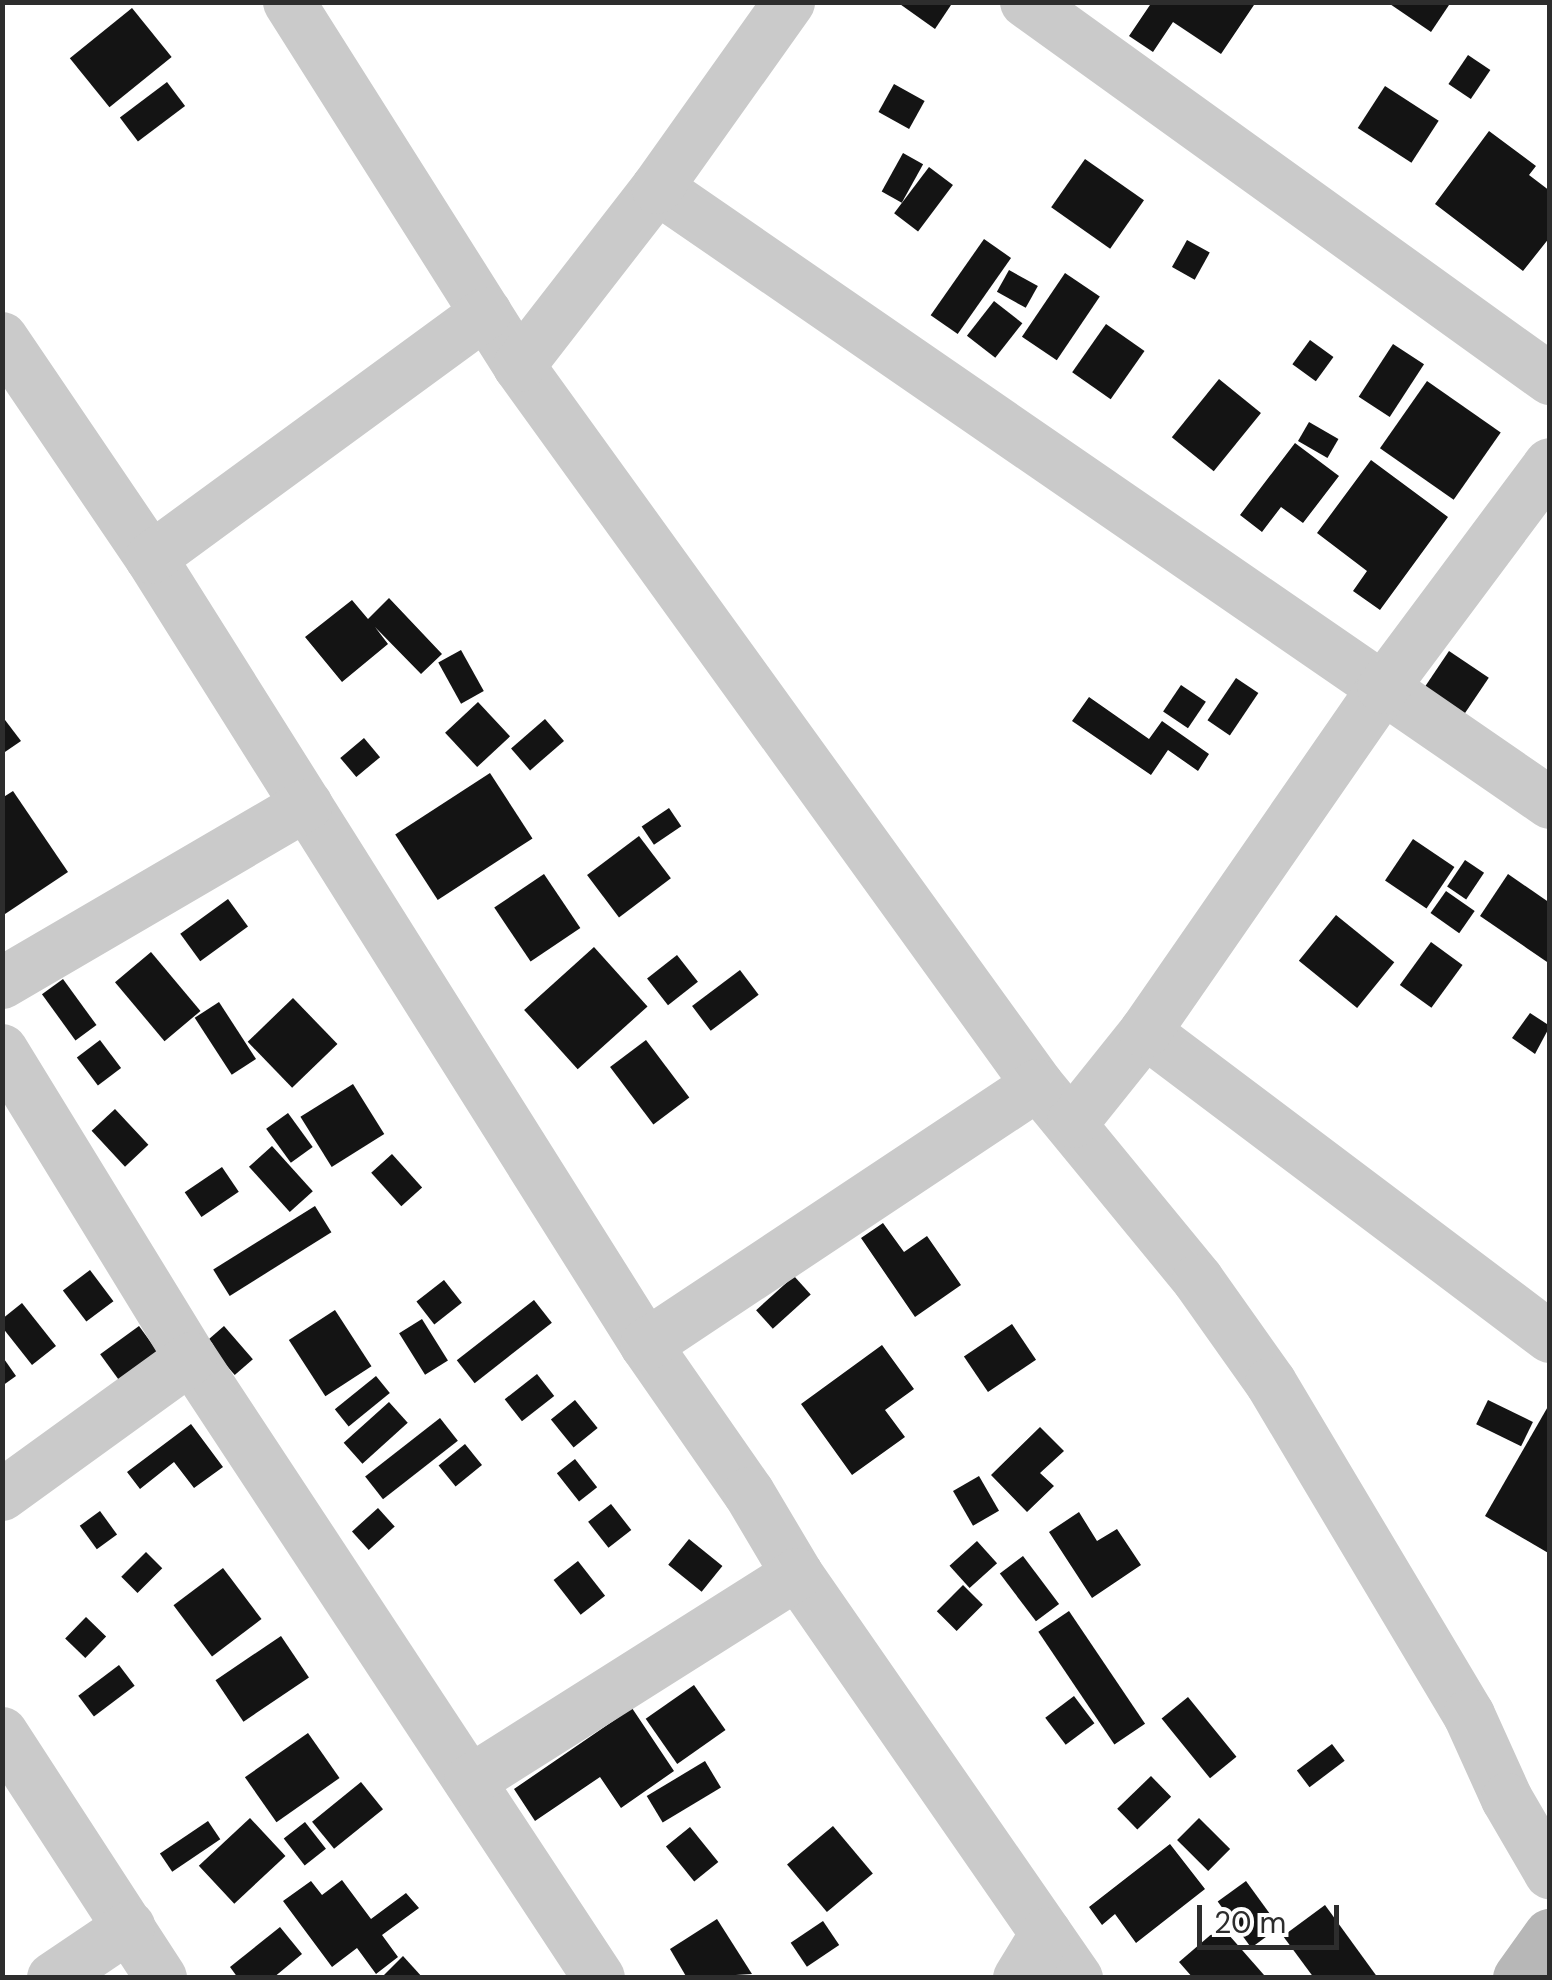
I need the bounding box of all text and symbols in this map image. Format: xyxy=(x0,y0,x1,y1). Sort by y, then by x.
scale bar xyxy=(1202,1885,1344,1947)
text: 20 m xyxy=(1214,1903,1286,1942)

